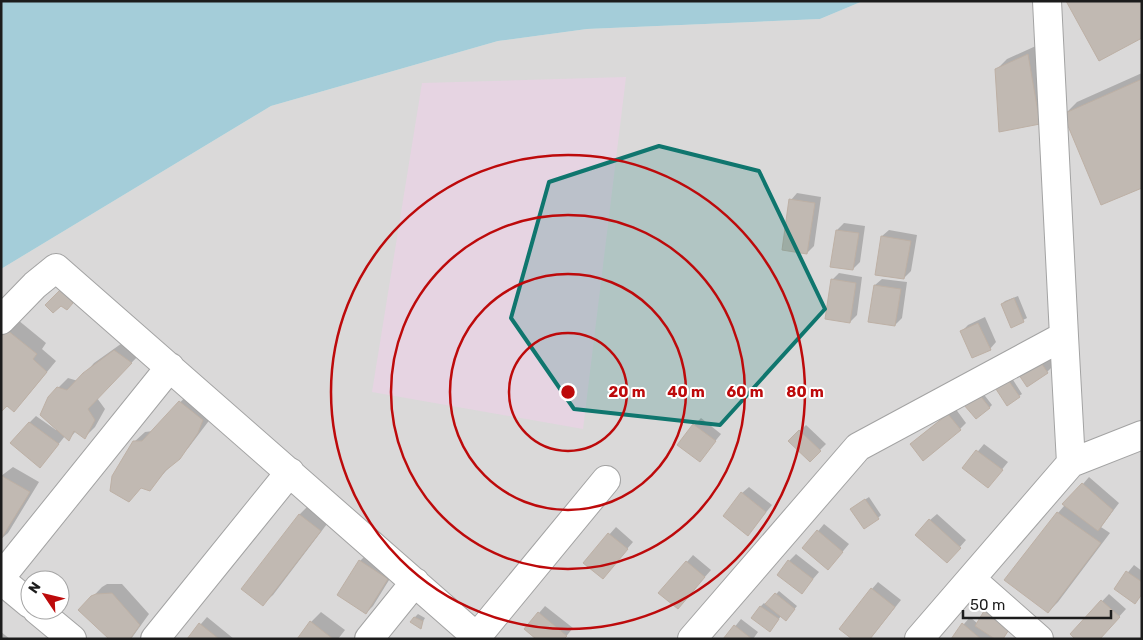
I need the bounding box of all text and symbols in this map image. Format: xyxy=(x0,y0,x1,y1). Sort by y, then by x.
centre of rings xyxy=(559,383,577,401)
text: 20 m xyxy=(609,383,645,401)
text: 40 m xyxy=(667,383,705,401)
text: 60 m xyxy=(727,383,763,401)
text: 80 m xyxy=(786,383,824,401)
north arrow xyxy=(20,570,70,620)
text: N xyxy=(25,579,45,597)
scale bar xyxy=(963,588,1110,620)
text: 50 m xyxy=(970,596,1005,614)

